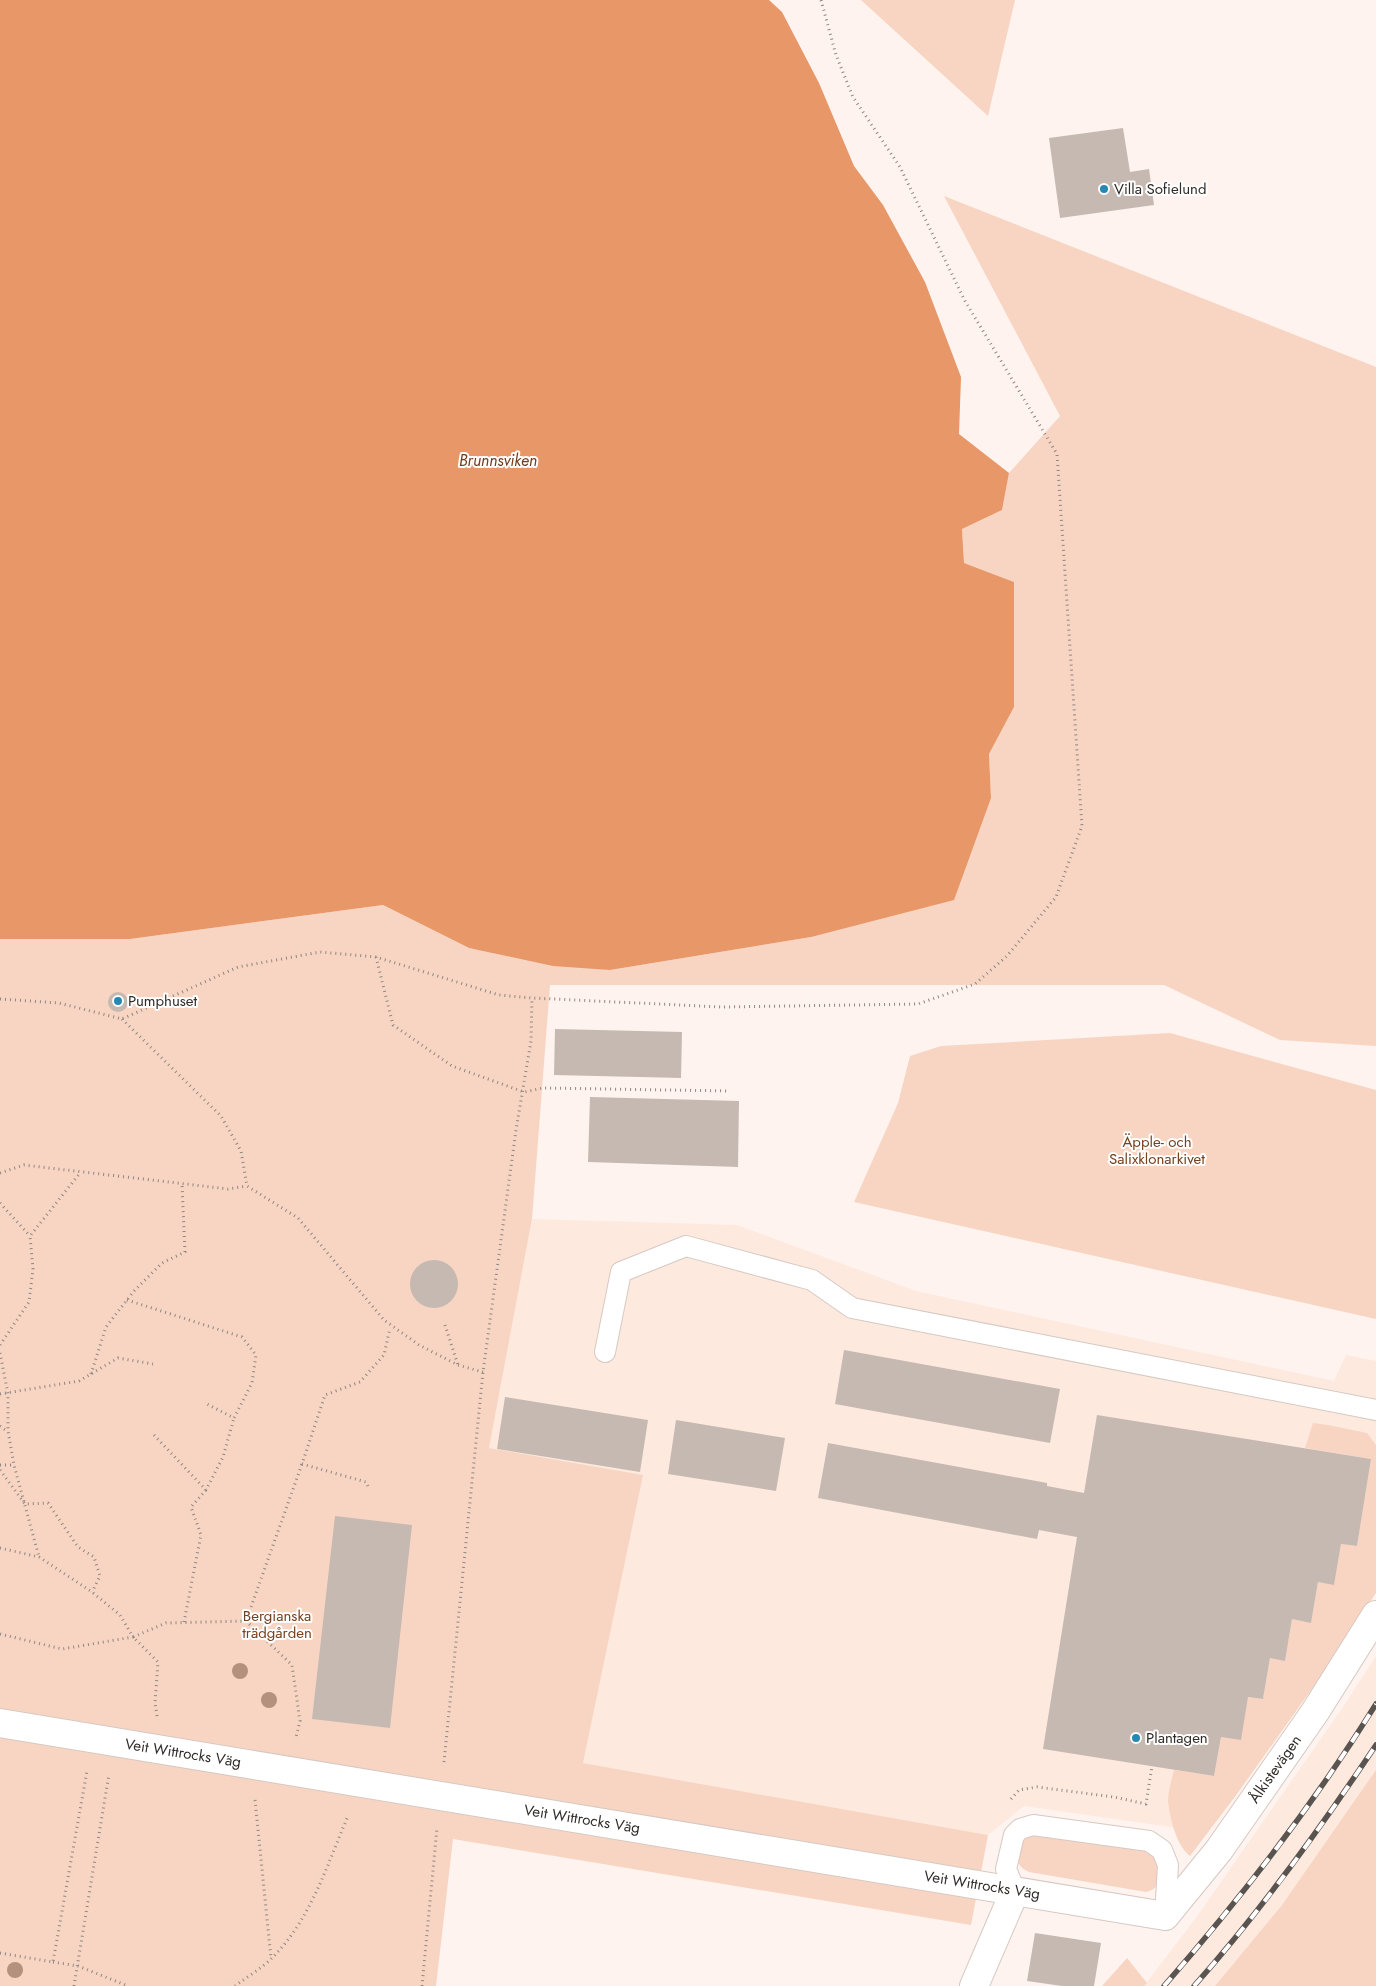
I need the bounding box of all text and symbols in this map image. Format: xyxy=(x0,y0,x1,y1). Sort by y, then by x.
place label: Villa Sofielund xyxy=(1114,178,1207,200)
marker: Villa Sofielund xyxy=(1098,183,1110,195)
water label: Brunnsviken xyxy=(459,449,537,472)
place label: Pumphuset xyxy=(128,990,198,1012)
marker: Pumphuset xyxy=(112,995,124,1007)
park label: Äpple- och Salixklonarkivet xyxy=(1109,1131,1205,1170)
park label: Bergianska trädgården xyxy=(242,1605,312,1644)
place label: Plantagen xyxy=(1146,1727,1208,1749)
street label: Ålkistevägen xyxy=(1243,1730,1307,1808)
marker: Plantagen xyxy=(1130,1732,1142,1744)
street label: Veit Wittrocks Väg xyxy=(123,1733,243,1773)
street label: Veit Wittrocks Väg xyxy=(522,1799,642,1839)
street label: Veit Wittrocks Väg xyxy=(922,1865,1042,1905)

